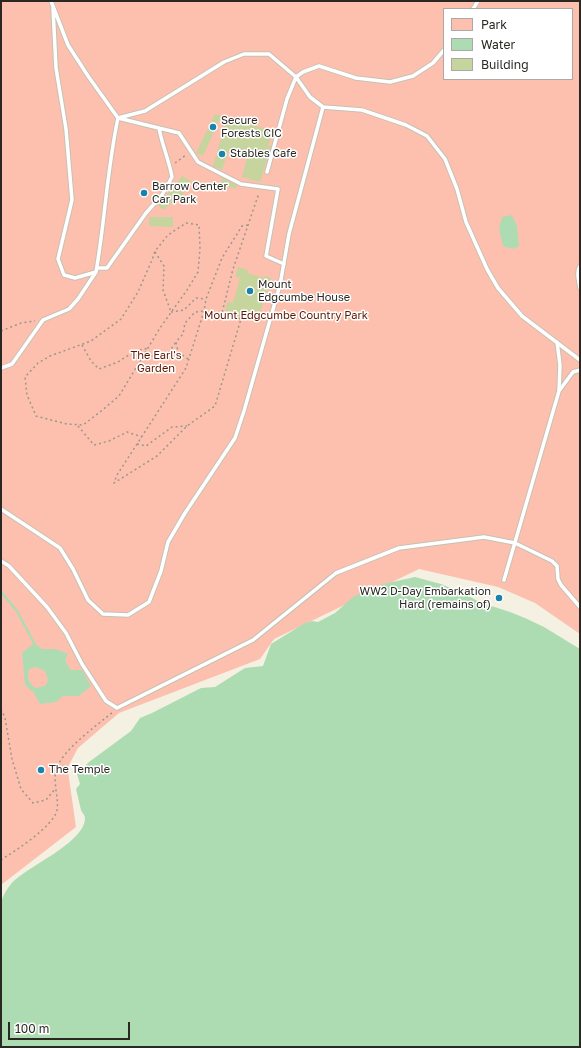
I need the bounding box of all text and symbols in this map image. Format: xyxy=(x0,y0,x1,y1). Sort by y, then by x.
legend xyxy=(443,8,573,80)
text: Park xyxy=(481,17,507,32)
text: Water xyxy=(481,37,515,52)
text: Building xyxy=(481,57,529,72)
place label: Secure Forests CIC xyxy=(221,114,282,140)
marker: Secure Forests CIC xyxy=(208,122,218,132)
place label: Stables Cafe xyxy=(230,147,297,161)
marker: Stables Cafe xyxy=(217,149,227,159)
place label: Barrow Center Car Park xyxy=(152,180,228,206)
marker: Barrow Center Car Park xyxy=(139,188,149,198)
place label: Mount Edgcumbe House xyxy=(258,278,350,304)
marker: Mount Edgcumbe House xyxy=(245,286,255,296)
park label: Mount Edgcumbe Country Park xyxy=(204,309,368,323)
park label: The Earl's Garden xyxy=(130,349,182,375)
place label: WW2 D-Day Embarkation Hard (remains of) xyxy=(359,585,491,611)
marker: WW2 D-Day Embarkation Hard (remains of) xyxy=(494,593,504,603)
place label: The Temple xyxy=(49,763,110,777)
marker: The Temple xyxy=(36,765,46,775)
scale bar xyxy=(10,1014,132,1040)
text: 100 m xyxy=(15,1021,49,1036)

